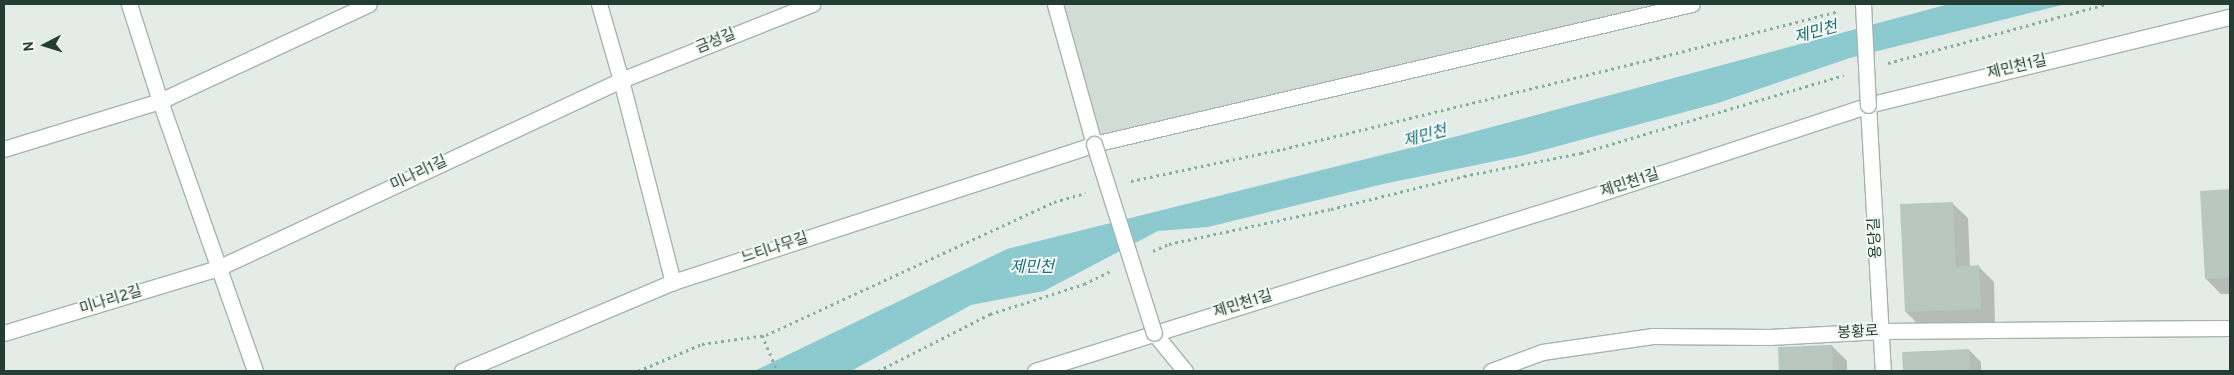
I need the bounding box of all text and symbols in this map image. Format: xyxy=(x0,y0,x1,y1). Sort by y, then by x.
water label: 제민천 xyxy=(1792,18,1840,48)
north arrow xyxy=(20,20,70,70)
street label: 금성길 xyxy=(693,26,739,58)
text: N xyxy=(21,41,38,52)
street label: 제민천1길 xyxy=(1985,52,2049,84)
water label: 제민천 xyxy=(1401,122,1449,152)
street label: 미나리1길 xyxy=(388,153,450,195)
street label: 제민천1길 xyxy=(1598,166,1662,202)
street label: 용당길 xyxy=(1866,217,1886,259)
street label: 느티나무길 xyxy=(739,230,811,268)
water label: 제민천 xyxy=(1010,258,1054,278)
street label: 미나리2길 xyxy=(78,283,144,319)
street label: 제민천1길 xyxy=(1211,288,1275,322)
street label: 봉황로 xyxy=(1837,323,1879,343)

